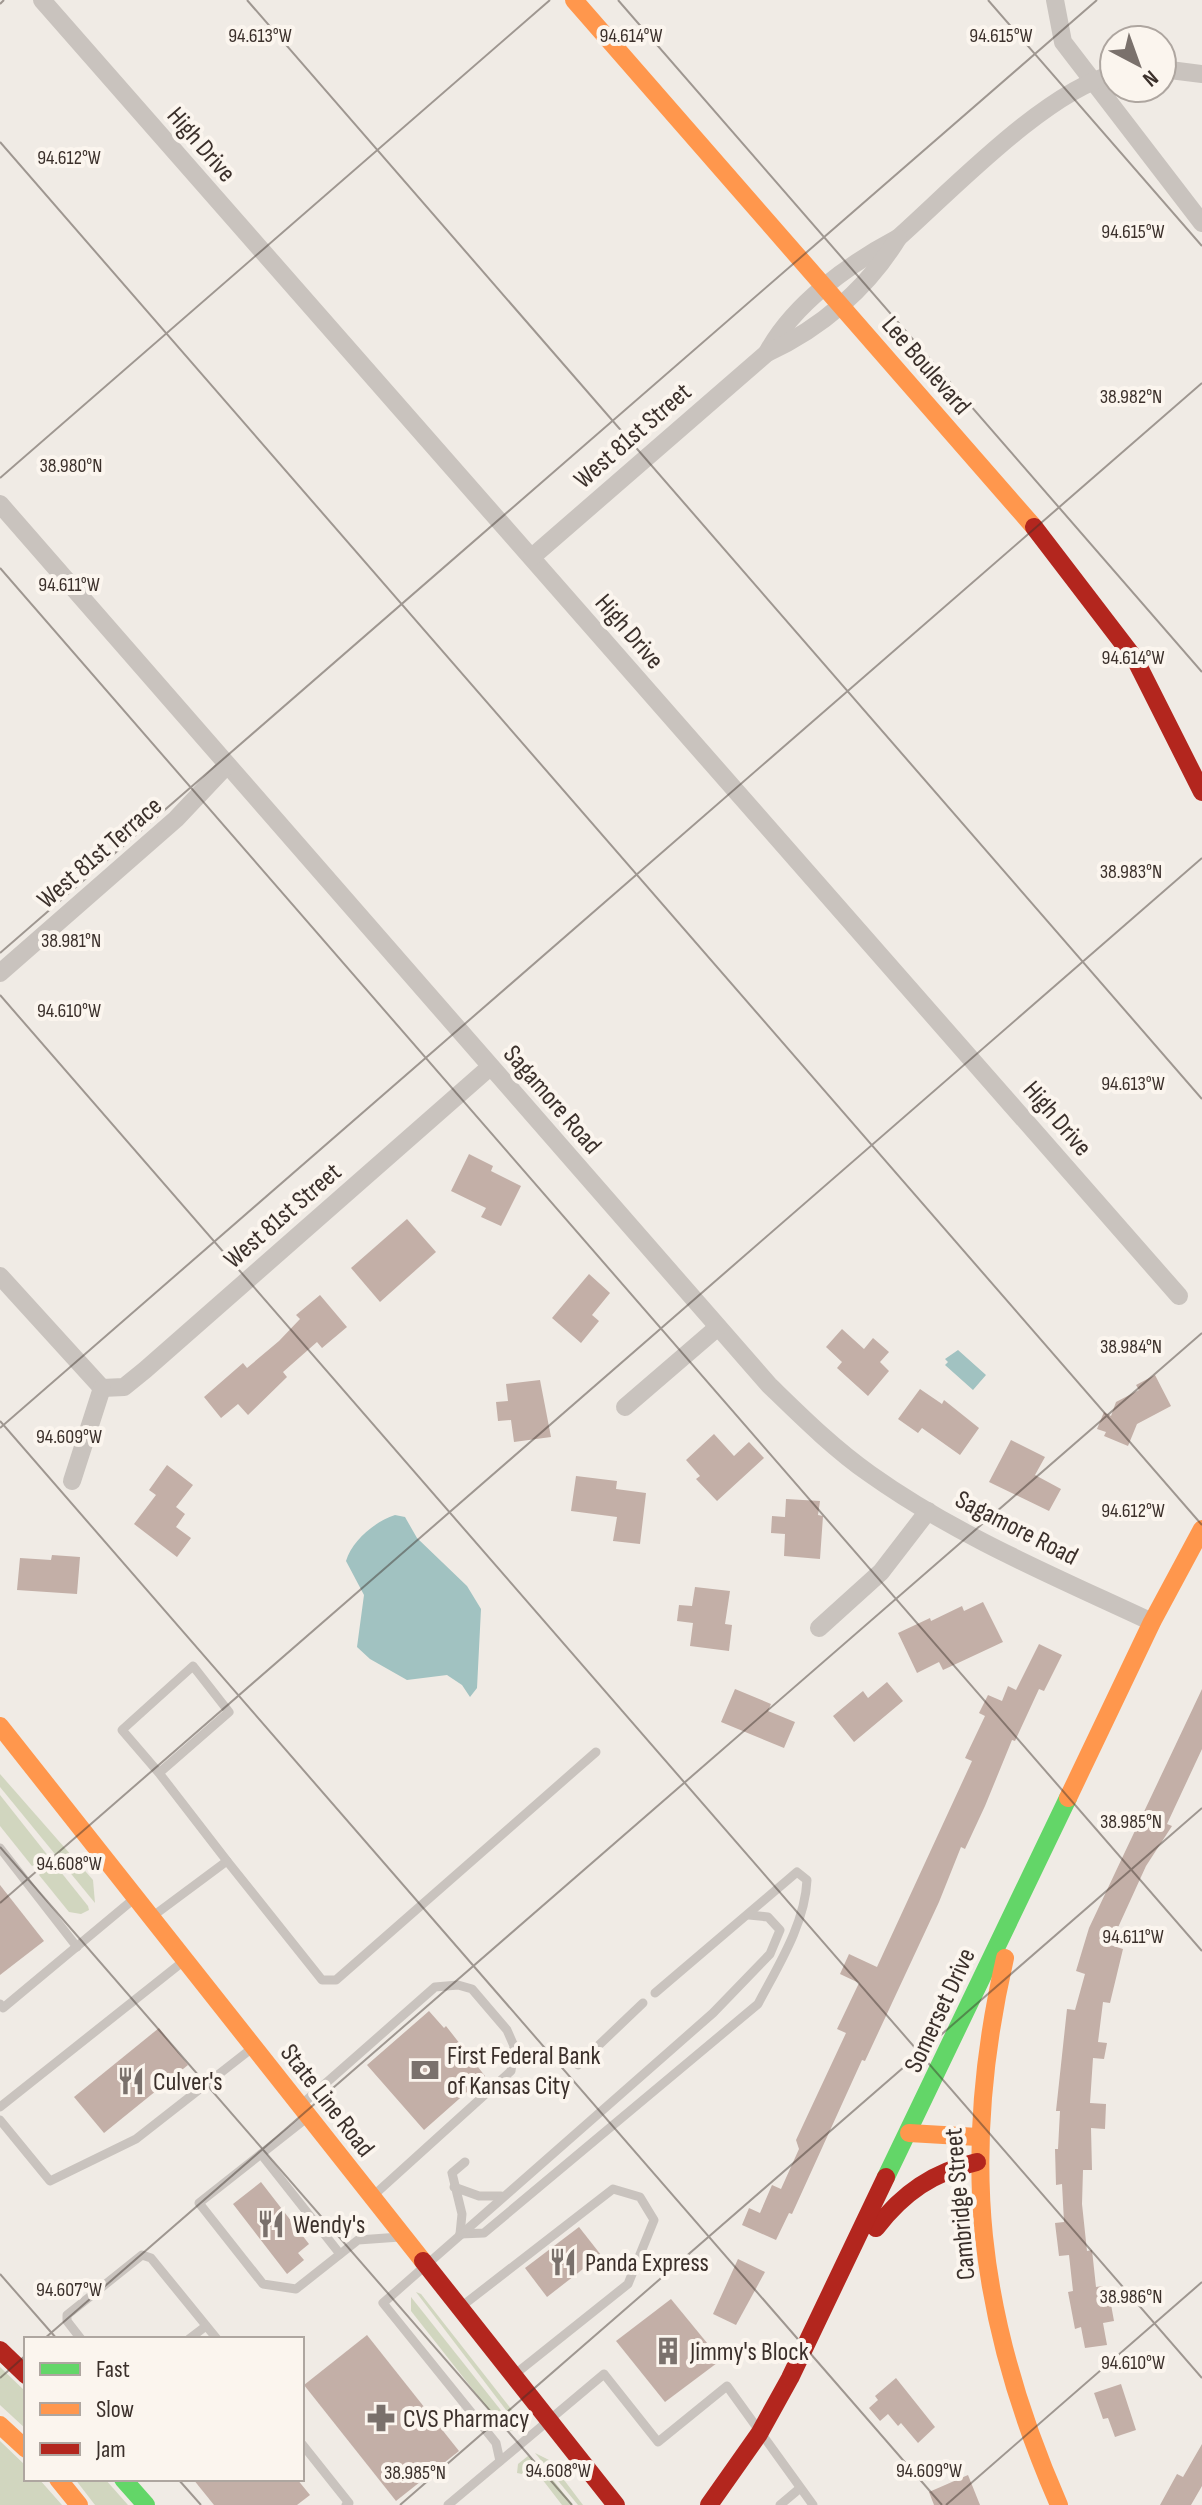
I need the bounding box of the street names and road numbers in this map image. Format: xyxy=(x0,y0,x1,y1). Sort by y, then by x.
street label: High Drive xyxy=(160,101,242,189)
street label: Lee Boulevard xyxy=(875,310,977,422)
street label: West 81st Street xyxy=(568,377,698,495)
street label: High Drive xyxy=(588,588,670,676)
street label: West 81st Terrace xyxy=(31,791,169,916)
street label: Sagamore Road xyxy=(496,1039,607,1161)
street label: High Drive xyxy=(1016,1075,1098,1163)
street label: West 81st Street xyxy=(218,1157,348,1275)
street label: Sagamore Road xyxy=(950,1484,1083,1572)
street label: Somerset Drive xyxy=(898,1944,983,2078)
street label: State Line Road xyxy=(273,2038,381,2164)
street label: Cambridge Street xyxy=(938,2126,983,2281)

